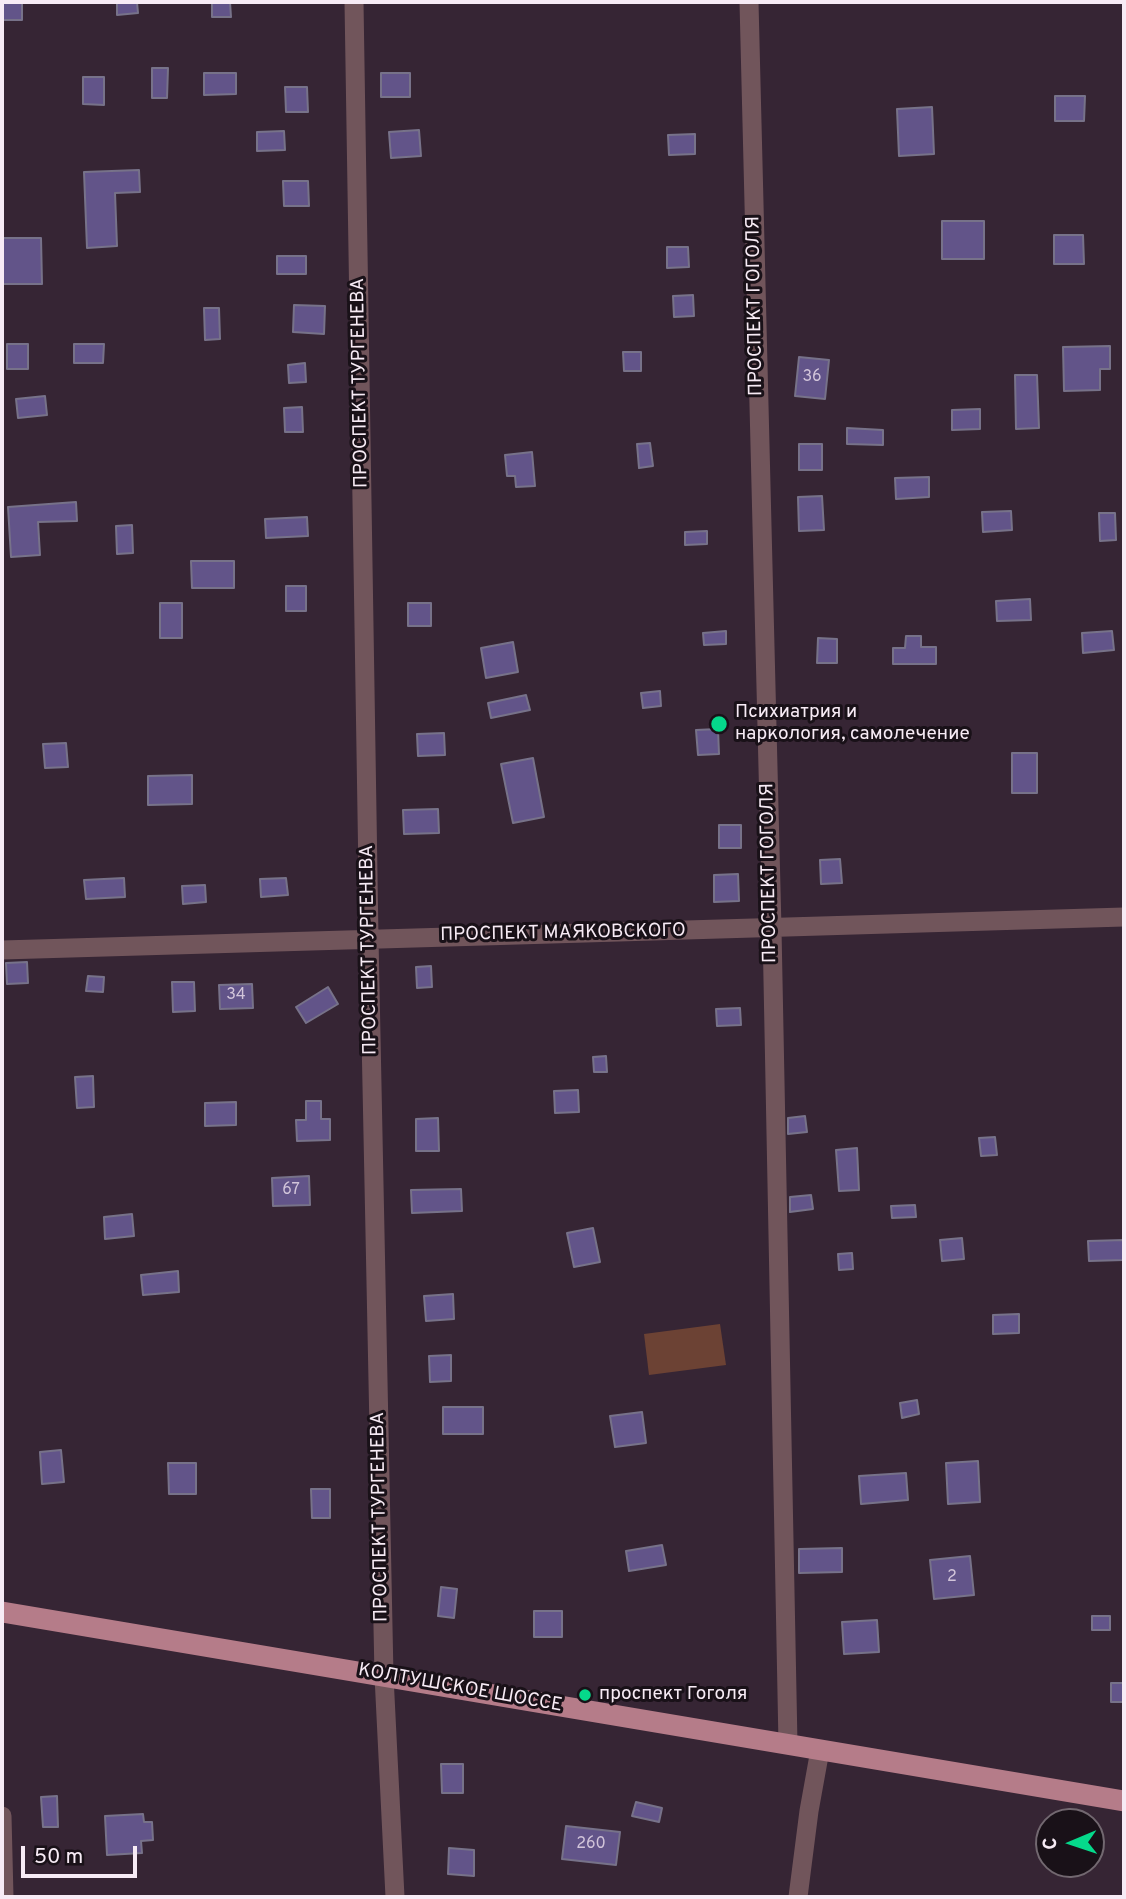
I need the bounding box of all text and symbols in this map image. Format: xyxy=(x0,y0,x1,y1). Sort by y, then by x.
street label: ПРОСПЕКТ ГОГОЛЯ xyxy=(743,216,769,396)
street label: ПРОСПЕКТ ТУРГЕНЕВА xyxy=(348,278,374,488)
house number: 36 xyxy=(802,368,822,388)
place label: Психиатрия и наркология, самолечение xyxy=(735,702,970,746)
marker: Психиатрия и наркология, самолечение xyxy=(709,714,729,734)
street label: ПРОСПЕКТ ГОГОЛЯ xyxy=(757,783,783,963)
street label: ПРОСПЕКТ ТУРГЕНЕВА xyxy=(357,845,383,1055)
street label: ПРОСПЕКТ МАЯКОВСКОГО xyxy=(440,920,686,948)
house number: 34 xyxy=(226,986,246,1006)
house number: 67 xyxy=(282,1181,300,1201)
street label: ПРОСПЕКТ ТУРГЕНЕВА xyxy=(368,1412,394,1622)
house number: 2 xyxy=(947,1568,957,1588)
street label: КОЛТУШСКОЕ ШОССЕ xyxy=(356,1660,564,1718)
place label: проспект Гоголя xyxy=(599,1684,747,1706)
marker: проспект Гоголя xyxy=(577,1687,593,1703)
north arrow xyxy=(1035,1808,1105,1878)
scale bar xyxy=(24,1832,140,1876)
house number: 260 xyxy=(576,1835,606,1855)
text: С xyxy=(1039,1837,1063,1850)
text: 50 m xyxy=(34,1844,83,1871)

